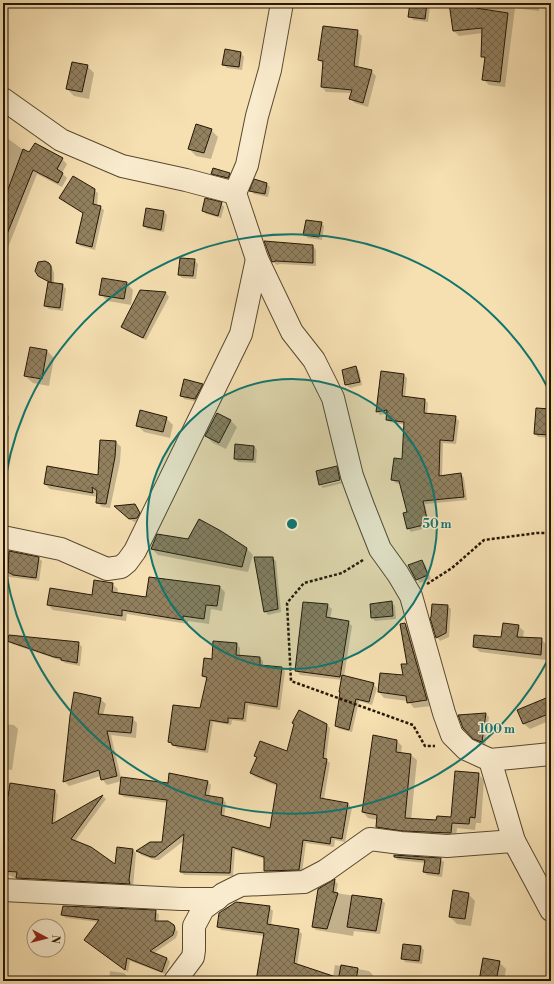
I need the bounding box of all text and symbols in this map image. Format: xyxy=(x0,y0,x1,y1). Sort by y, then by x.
centre of rings xyxy=(285,517,299,531)
text: 50 m xyxy=(422,517,452,532)
text: 100 m xyxy=(479,722,515,737)
north arrow xyxy=(26,918,66,958)
text: N xyxy=(47,934,62,945)

